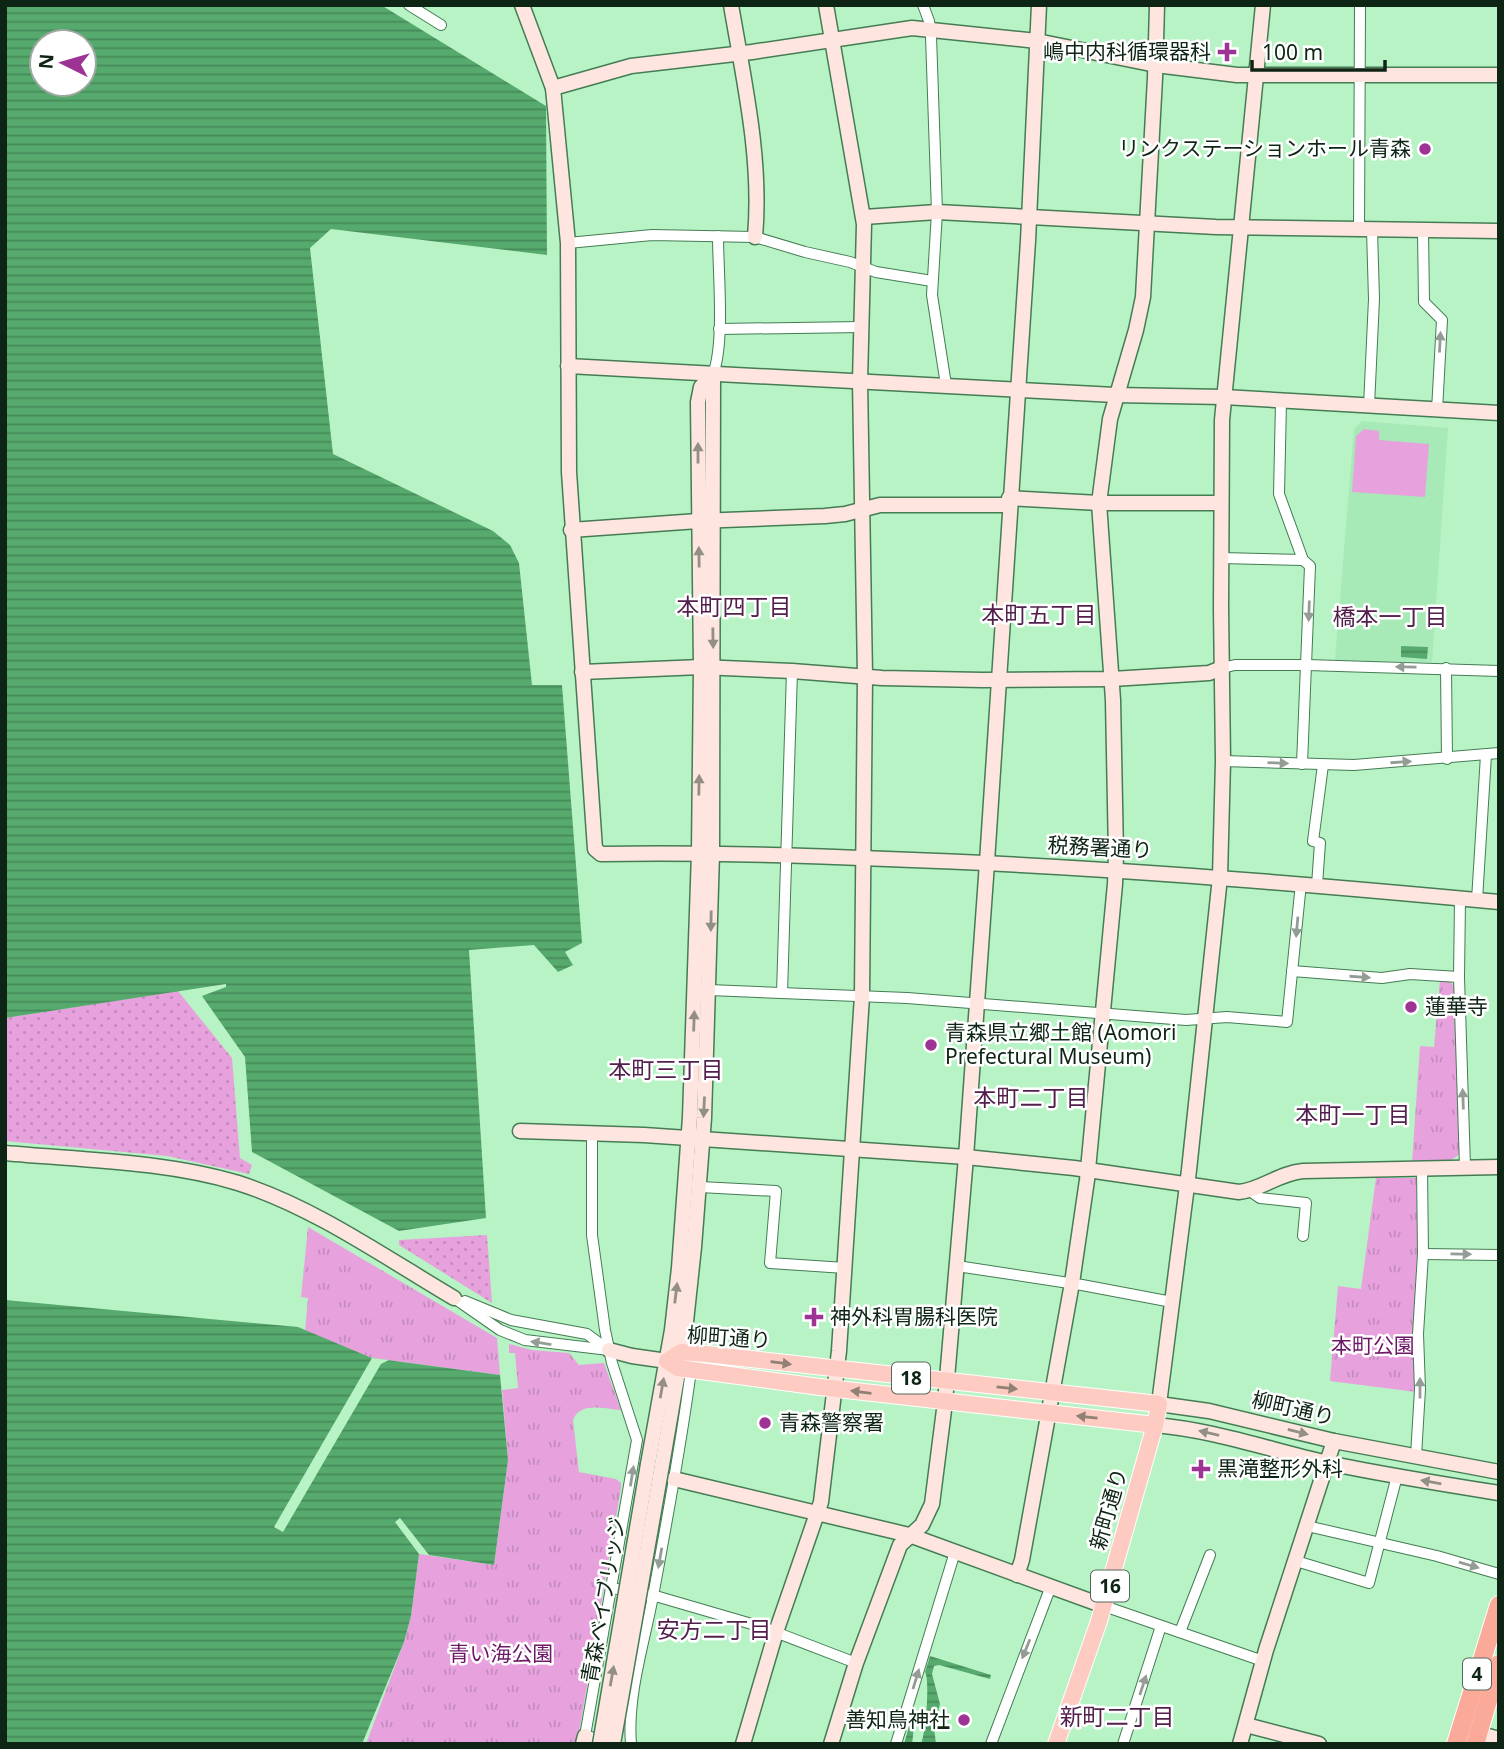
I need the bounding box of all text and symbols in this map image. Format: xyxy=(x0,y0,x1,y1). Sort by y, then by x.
north arrow xyxy=(28,28,98,98)
scale bar xyxy=(1252,28,1385,72)
place label: 嶋中内科循環器科 xyxy=(1043,37,1211,65)
text: 100 m xyxy=(1262,38,1323,66)
marker: 嶋中内科循環器科 xyxy=(1217,42,1237,62)
text: N xyxy=(32,53,60,70)
place label: リンクステーションホール青森 xyxy=(1118,134,1411,162)
marker: リンクステーションホール青森 xyxy=(1417,141,1433,157)
one-way arrow xyxy=(1435,330,1446,352)
one-way arrow xyxy=(692,441,704,463)
one-way arrow xyxy=(693,546,704,568)
district label: 本町四丁目 xyxy=(677,590,792,622)
district label: 本町五丁目 xyxy=(982,598,1097,630)
one-way arrow xyxy=(1303,600,1314,622)
district label: 橋本一丁目 xyxy=(1333,600,1448,632)
one-way arrow xyxy=(708,627,719,649)
one-way arrow xyxy=(1395,661,1417,673)
one-way arrow xyxy=(1390,757,1412,768)
one-way arrow xyxy=(1267,758,1289,769)
one-way arrow xyxy=(693,773,705,795)
street label: 税務署通り xyxy=(1047,830,1153,864)
one-way arrow xyxy=(705,911,717,933)
one-way arrow xyxy=(1291,917,1302,939)
one-way arrow xyxy=(1350,972,1372,983)
place label: 蓮華寺 xyxy=(1425,992,1488,1020)
marker: 蓮華寺 xyxy=(1403,999,1419,1015)
one-way arrow xyxy=(689,1010,700,1032)
place label: 青森県立郷土館 (Aomori Prefectural Museum) xyxy=(945,1018,1176,1070)
marker: 青森県立郷土館 (Aomori Prefectural Museum) xyxy=(923,1037,939,1053)
district label: 本町三丁目 xyxy=(609,1053,724,1085)
district label: 本町二丁目 xyxy=(974,1081,1089,1113)
one-way arrow xyxy=(1457,1088,1469,1110)
one-way arrow xyxy=(699,1096,710,1118)
district label: 本町一丁目 xyxy=(1296,1098,1411,1130)
one-way arrow xyxy=(1450,1248,1472,1260)
one-way arrow xyxy=(671,1282,682,1304)
place label: 神外科胃腸科医院 xyxy=(830,1302,998,1330)
marker: 神外科胃腸科医院 xyxy=(804,1307,824,1327)
street label: 柳町通り xyxy=(686,1320,772,1354)
park label: 本町公園 xyxy=(1331,1331,1415,1359)
one-way arrow xyxy=(530,1337,552,1348)
one-way arrow xyxy=(770,1358,792,1369)
road number: 18 xyxy=(892,1362,930,1394)
one-way arrow xyxy=(657,1377,668,1399)
one-way arrow xyxy=(1414,1377,1426,1399)
one-way arrow xyxy=(996,1383,1018,1394)
street label: 柳町通り xyxy=(1249,1385,1337,1431)
one-way arrow xyxy=(850,1386,872,1397)
place label: 青森警察署 xyxy=(779,1408,884,1436)
one-way arrow xyxy=(1076,1412,1098,1423)
marker: 青森警察署 xyxy=(757,1415,773,1431)
one-way arrow xyxy=(1198,1427,1220,1438)
one-way arrow xyxy=(1287,1427,1309,1438)
place label: 黒滝整形外科 xyxy=(1217,1454,1343,1482)
marker: 黒滝整形外科 xyxy=(1191,1459,1211,1479)
street label: 新町通り xyxy=(1083,1464,1133,1553)
one-way arrow xyxy=(627,1465,638,1487)
one-way arrow xyxy=(1420,1476,1442,1487)
street label: 青森ベイブリッジ xyxy=(575,1515,631,1685)
one-way arrow xyxy=(654,1547,665,1569)
one-way arrow xyxy=(1459,1560,1480,1570)
road number: 16 xyxy=(1091,1570,1129,1602)
district label: 安方二丁目 xyxy=(657,1613,772,1645)
park label: 青い海公園 xyxy=(449,1639,554,1667)
one-way arrow xyxy=(1020,1639,1031,1660)
road number: 4 xyxy=(1463,1658,1491,1690)
one-way arrow xyxy=(607,1665,618,1687)
one-way arrow xyxy=(911,1668,921,1689)
one-way arrow xyxy=(1138,1674,1148,1695)
district label: 新町二丁目 xyxy=(1060,1700,1175,1732)
place label: 善知鳥神社 xyxy=(845,1705,950,1733)
marker: 善知鳥神社 xyxy=(956,1712,972,1728)

